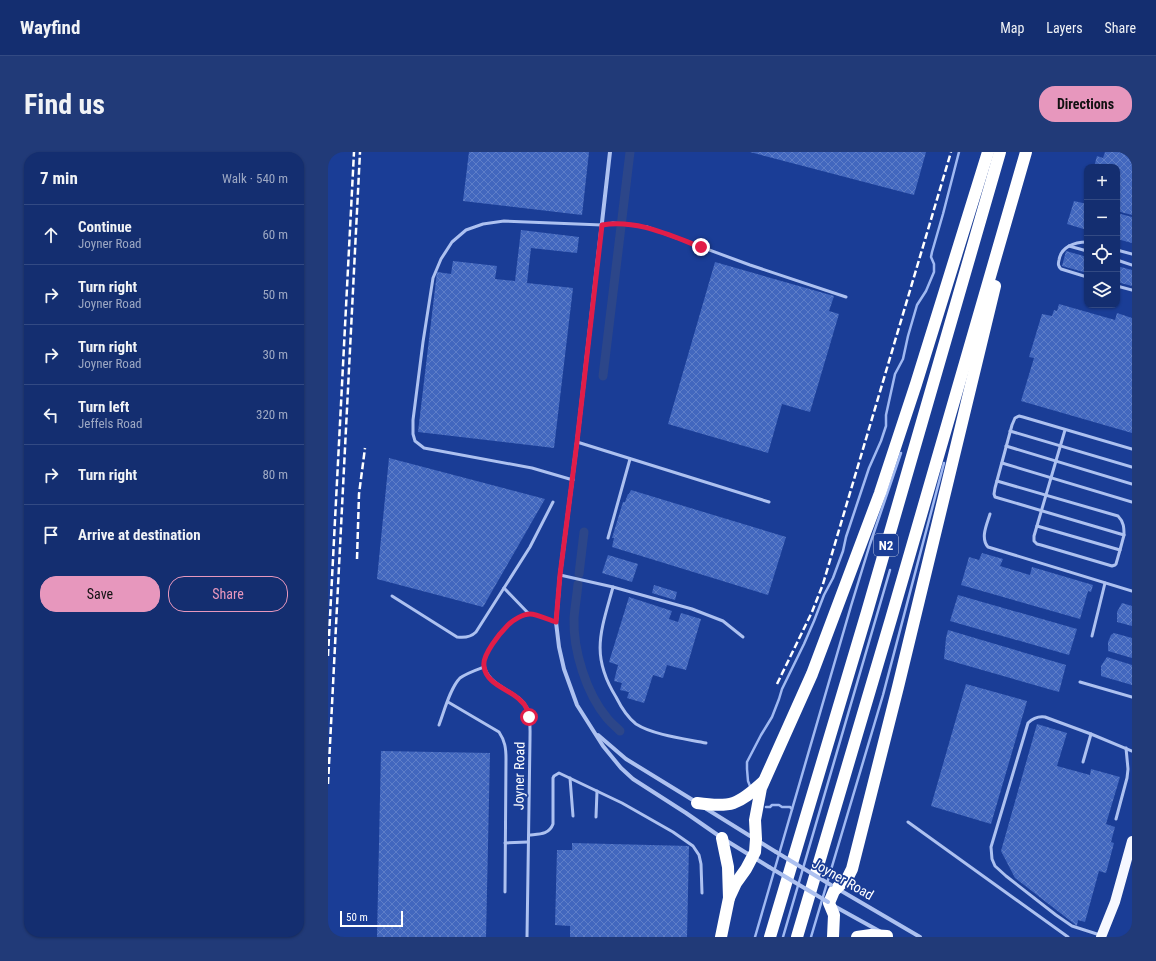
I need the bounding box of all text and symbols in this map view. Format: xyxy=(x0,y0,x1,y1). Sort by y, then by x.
text: Wayfind xyxy=(20,16,80,39)
text: Map xyxy=(1000,20,1024,36)
text: Layers xyxy=(1046,20,1083,36)
text: Share xyxy=(1105,20,1136,36)
button: Directions xyxy=(1039,86,1132,122)
text: Find us xyxy=(24,88,105,121)
map controls xyxy=(1084,164,1120,308)
button: + xyxy=(1084,164,1120,200)
text: 7 min xyxy=(40,168,78,188)
text: Walk · 540 m xyxy=(222,171,288,186)
button: − xyxy=(1084,200,1120,236)
text: Continue xyxy=(78,218,132,236)
icon: ahead xyxy=(40,224,62,246)
text: 60 m xyxy=(262,227,288,242)
text: Joyner Road xyxy=(78,236,142,251)
button: locate xyxy=(1084,236,1120,272)
route end xyxy=(692,238,710,256)
button: layers xyxy=(1084,272,1120,308)
text: Turn right xyxy=(78,278,137,296)
icon: right xyxy=(40,284,62,306)
text: 50 m xyxy=(262,287,288,302)
text: Joyner Road xyxy=(78,296,142,311)
text: Turn right xyxy=(78,338,137,356)
icon: right xyxy=(40,344,62,366)
text: 30 m xyxy=(262,347,288,362)
text: Joyner Road xyxy=(78,356,142,371)
text: Turn left xyxy=(78,398,129,416)
icon: left xyxy=(40,404,62,426)
text: 320 m xyxy=(256,407,288,422)
text: Jeffels Road xyxy=(78,416,143,431)
icon: right xyxy=(40,464,62,486)
text: Turn right xyxy=(78,466,137,484)
text: 80 m xyxy=(262,467,288,482)
icon: arrive xyxy=(40,524,62,546)
text: Arrive at destination xyxy=(78,526,201,544)
road number: N2 xyxy=(874,534,898,556)
button: Save xyxy=(40,576,160,612)
button: Share xyxy=(168,576,288,612)
route start xyxy=(520,708,538,726)
street label: Joyner Road xyxy=(510,742,528,810)
street label: Joyner Road xyxy=(809,855,877,903)
scale bar xyxy=(340,909,403,928)
text: 50 m xyxy=(346,911,368,924)

